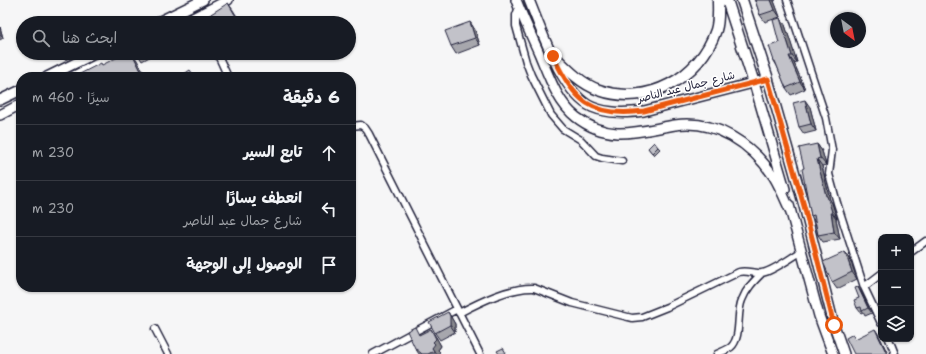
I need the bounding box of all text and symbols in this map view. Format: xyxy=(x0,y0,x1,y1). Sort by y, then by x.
north arrow xyxy=(830,12,866,48)
search box xyxy=(16,16,356,60)
icon: search xyxy=(30,27,52,49)
text: ابحث هنا xyxy=(62,28,117,48)
route end xyxy=(544,47,562,65)
street label: شارع جمال عبد الناصر xyxy=(635,68,737,108)
text: 6 دقيقة xyxy=(283,86,340,108)
text: سيرًا · 460 m xyxy=(32,89,110,106)
text: تابع السير xyxy=(243,142,302,162)
icon: ahead xyxy=(318,142,340,164)
text: 230 m xyxy=(32,144,74,161)
text: انعطف يسارًا xyxy=(226,188,302,208)
icon: left xyxy=(318,198,340,220)
text: 230 m xyxy=(32,200,74,217)
text: شارع جمال عبد الناصر xyxy=(183,212,302,229)
map controls xyxy=(878,234,914,342)
button: + xyxy=(878,234,914,270)
text: الوصول إلى الوجهة xyxy=(186,254,302,274)
icon: arrive xyxy=(318,254,340,276)
button: − xyxy=(878,270,914,306)
button: layers xyxy=(878,306,914,342)
route start xyxy=(825,316,843,334)

